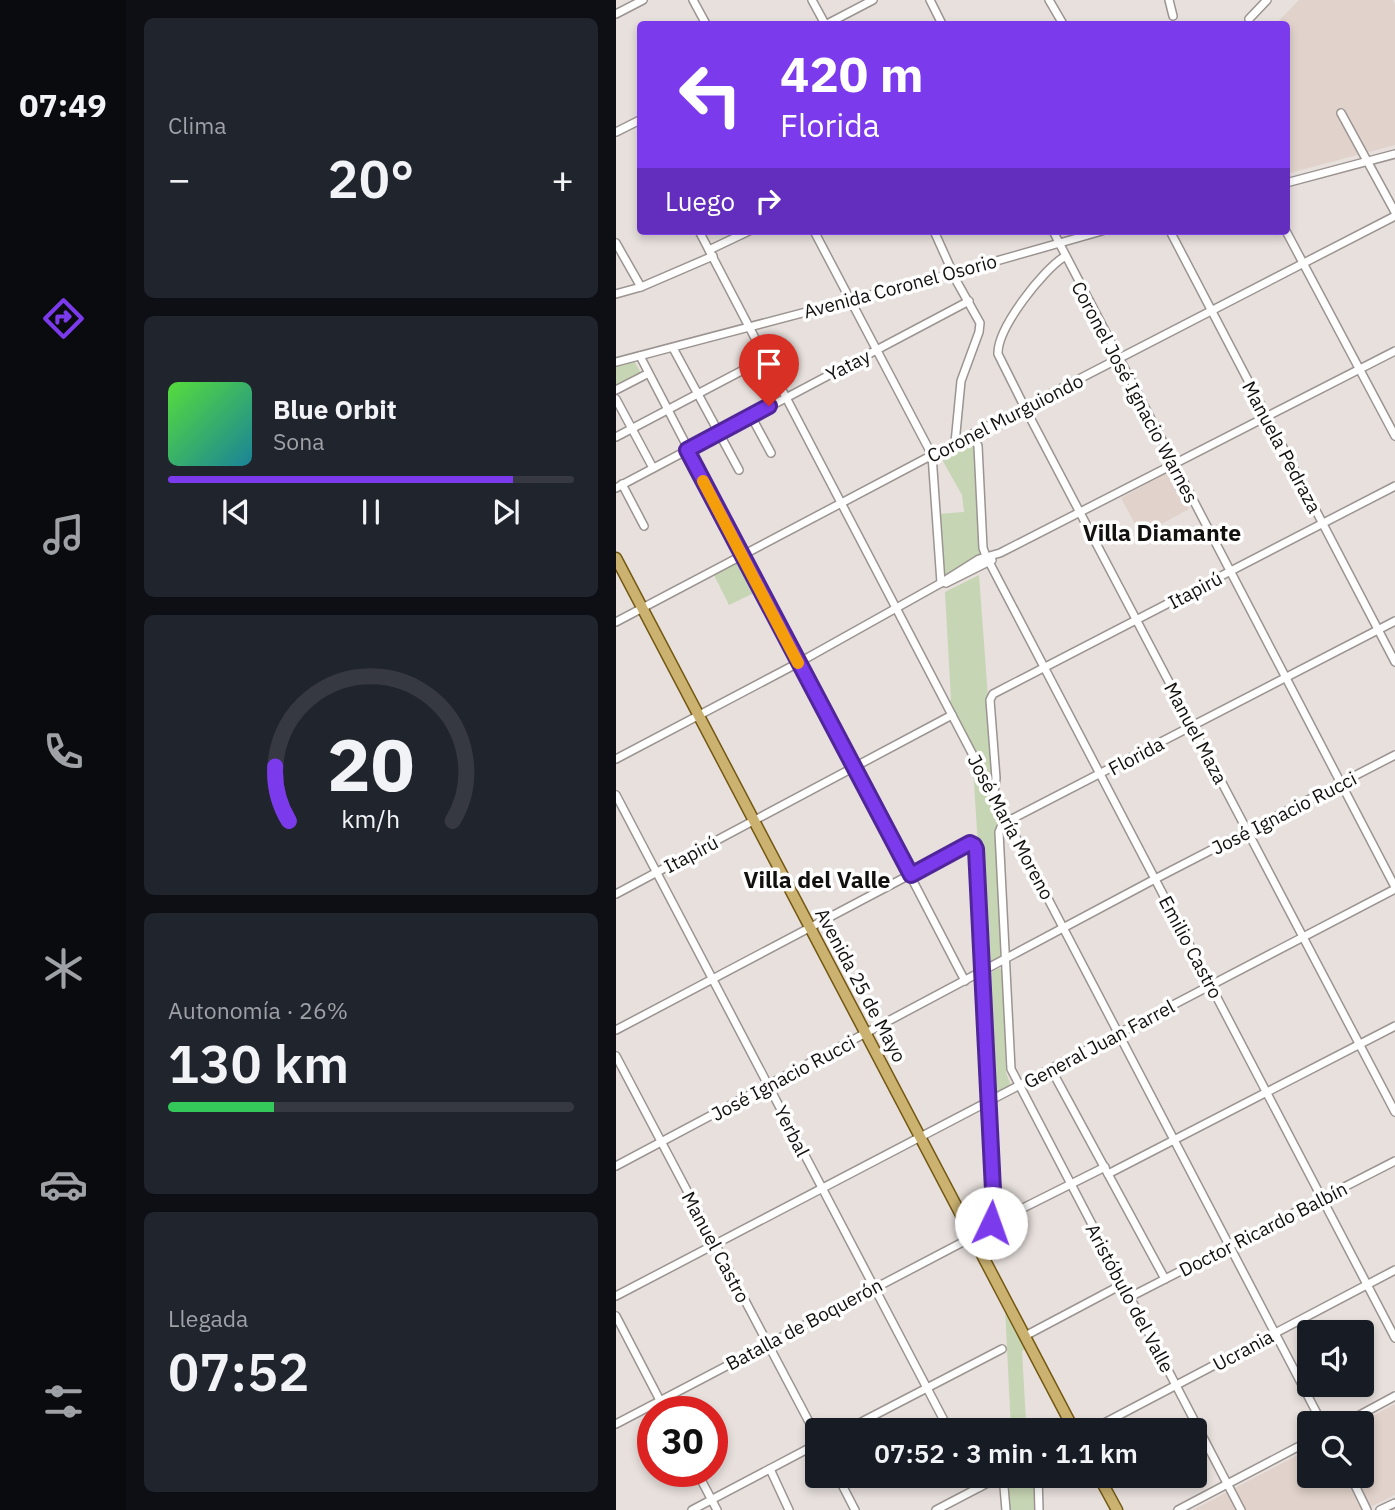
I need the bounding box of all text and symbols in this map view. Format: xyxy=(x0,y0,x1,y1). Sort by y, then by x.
text: 420 m xyxy=(780,42,924,105)
icon: left xyxy=(665,49,756,140)
text: 07:49 xyxy=(19,84,107,126)
text: Florida xyxy=(780,104,880,146)
text: Clima xyxy=(168,110,227,140)
text: 20° xyxy=(328,145,414,212)
text: − xyxy=(168,154,191,203)
text: + xyxy=(551,154,574,203)
icon: right xyxy=(749,182,787,220)
text: Luego xyxy=(665,184,735,218)
street label: Avenida Coronel Osorio xyxy=(801,249,999,323)
street label: Coronel José Ignacio Warnes xyxy=(1066,277,1204,507)
icon: directions xyxy=(39,294,88,343)
pin xyxy=(739,334,799,406)
street label: Yatay xyxy=(822,343,875,386)
icon: arrive xyxy=(750,345,788,383)
street label: Coronel Murguiondo xyxy=(923,368,1087,468)
street label: Manuela Pedraza xyxy=(1237,377,1327,517)
text: Blue Orbit xyxy=(273,392,397,426)
text: Sona xyxy=(273,426,325,456)
icon: previous xyxy=(217,493,255,531)
icon: pause xyxy=(352,493,390,531)
icon: next xyxy=(487,493,525,531)
icon: music xyxy=(39,510,88,559)
district label: Villa Diamante xyxy=(1083,517,1241,547)
street label: Itapirú xyxy=(1164,566,1226,614)
street label: Manuel Maza xyxy=(1159,678,1233,788)
text: 20 xyxy=(327,716,415,811)
icon: phone xyxy=(39,727,88,776)
street label: Florida xyxy=(1104,731,1168,781)
street label: José María Moreno xyxy=(963,750,1059,904)
street label: José Ignacio Rucci xyxy=(1208,766,1360,860)
text: km/h xyxy=(342,802,400,835)
street label: Itapirú xyxy=(660,830,722,878)
district label: Villa del Valle xyxy=(744,864,891,894)
street label: Emilio Castro xyxy=(1154,892,1228,1002)
street label: Avenida 25 de Mayo xyxy=(810,904,912,1066)
icon: climate xyxy=(39,944,88,993)
street label: General Juan Farrel xyxy=(1020,994,1178,1094)
text: Autonomía · 26% xyxy=(168,995,348,1025)
text: 130 km xyxy=(168,1030,349,1097)
street label: José Ignacio Rucci xyxy=(707,1030,859,1126)
street label: Yerbal xyxy=(769,1101,815,1161)
icon: car xyxy=(39,1160,88,1209)
street label: Doctor Ricardo Balbín xyxy=(1175,1176,1351,1282)
position arrow xyxy=(954,1186,1028,1260)
street label: Manuel Castro xyxy=(677,1187,755,1307)
street label: Aristóbulo del Valle xyxy=(1081,1219,1179,1377)
street label: Batalla de Boquerón xyxy=(722,1273,886,1375)
text: Llegada xyxy=(168,1303,248,1333)
map controls xyxy=(1297,1320,1374,1488)
button: sound xyxy=(1297,1320,1374,1397)
street label: Ucrania xyxy=(1209,1324,1277,1376)
text: 07:52 xyxy=(168,1338,309,1405)
icon: filters xyxy=(39,1377,88,1426)
speed limit sign: 30 xyxy=(637,1396,728,1487)
button: search xyxy=(1297,1411,1374,1488)
text: 07:52 · 3 min · 1.1 km xyxy=(874,1436,1138,1470)

